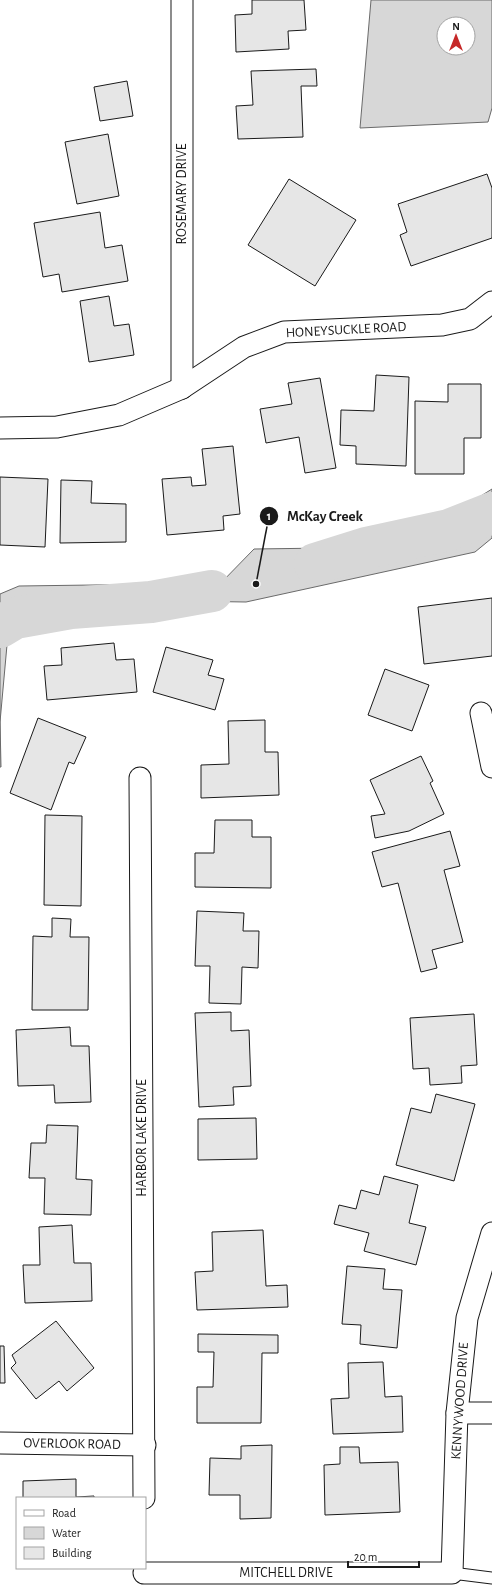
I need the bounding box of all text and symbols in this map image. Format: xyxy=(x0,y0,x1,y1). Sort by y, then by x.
north arrow xyxy=(436,16,476,56)
text: N xyxy=(452,21,460,32)
street label: ROSEMARY DRIVE xyxy=(175,143,189,245)
street label: HONEYSUCKLE ROAD xyxy=(285,320,407,340)
callout: McKay Creek xyxy=(259,502,371,529)
text: McKay Creek xyxy=(287,509,364,524)
text: 1 xyxy=(267,510,271,522)
street label: HARBOR LAKE DRIVE xyxy=(135,1079,149,1197)
street label: KENNYWOOD DRIVE xyxy=(449,1342,471,1460)
street label: OVERLOOK ROAD xyxy=(23,1436,121,1452)
legend xyxy=(16,1497,146,1569)
text: Road xyxy=(52,1507,76,1519)
text: Water xyxy=(52,1527,81,1539)
scale bar xyxy=(348,1543,419,1569)
text: Building xyxy=(52,1547,92,1559)
text: 20 m xyxy=(354,1551,377,1563)
street label: MITCHELL DRIVE xyxy=(239,1566,333,1580)

